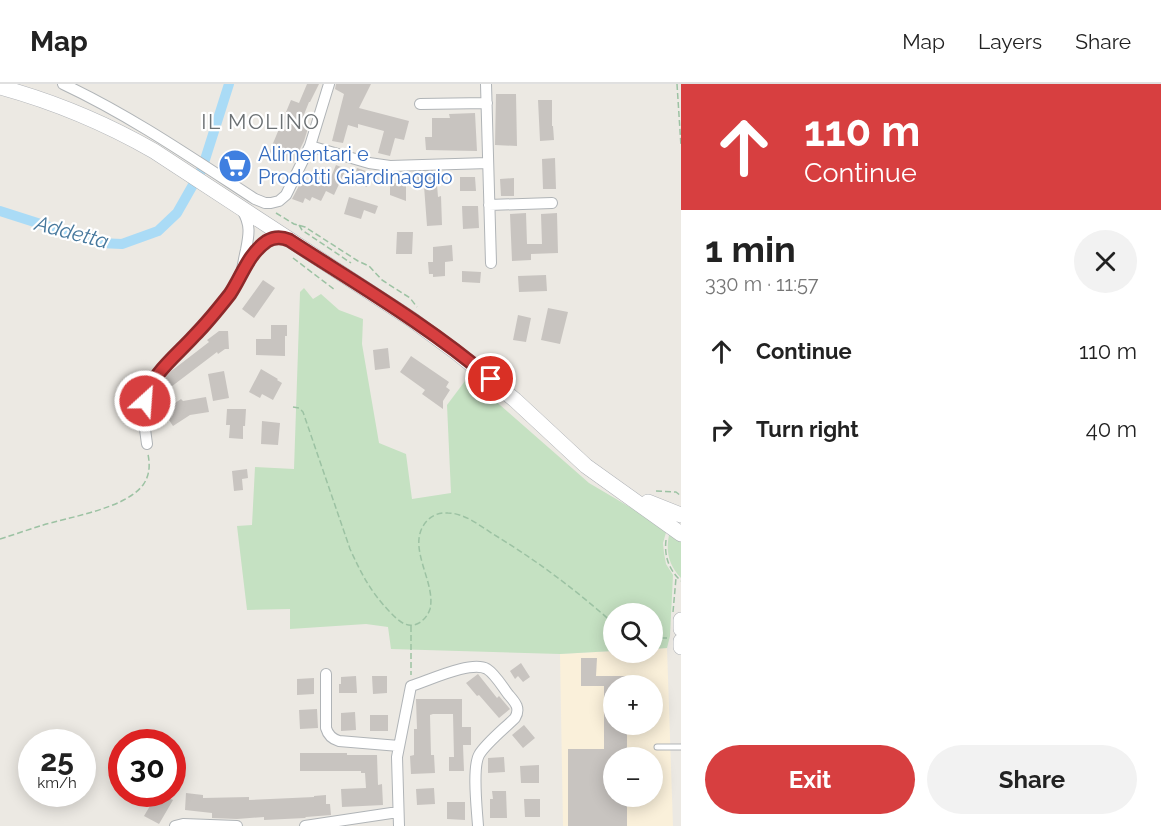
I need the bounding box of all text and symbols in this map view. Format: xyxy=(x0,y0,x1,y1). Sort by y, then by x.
text: Map xyxy=(30,25,88,58)
text: Map xyxy=(902,29,945,54)
text: Layers xyxy=(978,29,1042,54)
text: Share xyxy=(1075,29,1131,54)
text: 110 m xyxy=(804,107,920,156)
icon: ahead xyxy=(705,108,783,186)
district label: IL MOLINO xyxy=(201,109,321,134)
place label: Alimentari e Prodotti Giardinaggio xyxy=(258,142,453,189)
supermarket icon: Alimentari e Prodotti Giardinaggio xyxy=(217,148,253,184)
text: Continue xyxy=(804,157,917,188)
water label: Addetta xyxy=(31,210,112,254)
text: 1 min xyxy=(705,228,796,270)
button: close xyxy=(1074,230,1137,293)
text: 330 m · 11:57 xyxy=(705,272,818,296)
icon: ahead xyxy=(705,335,738,368)
text: Continue xyxy=(756,338,852,364)
text: 110 m xyxy=(1079,338,1137,364)
pin xyxy=(465,353,516,404)
icon: arrive xyxy=(474,362,507,395)
position arrow xyxy=(113,369,177,433)
icon: right xyxy=(705,413,738,446)
text: Turn right xyxy=(756,416,859,442)
text: 40 m xyxy=(1086,416,1137,442)
map controls xyxy=(603,603,663,807)
button: search xyxy=(603,603,663,663)
button: + xyxy=(603,675,663,735)
speed limit sign: 30 xyxy=(108,729,186,807)
text: 25 xyxy=(40,743,74,778)
button: Exit xyxy=(705,745,915,814)
button: Share xyxy=(927,745,1137,814)
button: − xyxy=(603,747,663,807)
text: km/h xyxy=(37,774,77,792)

